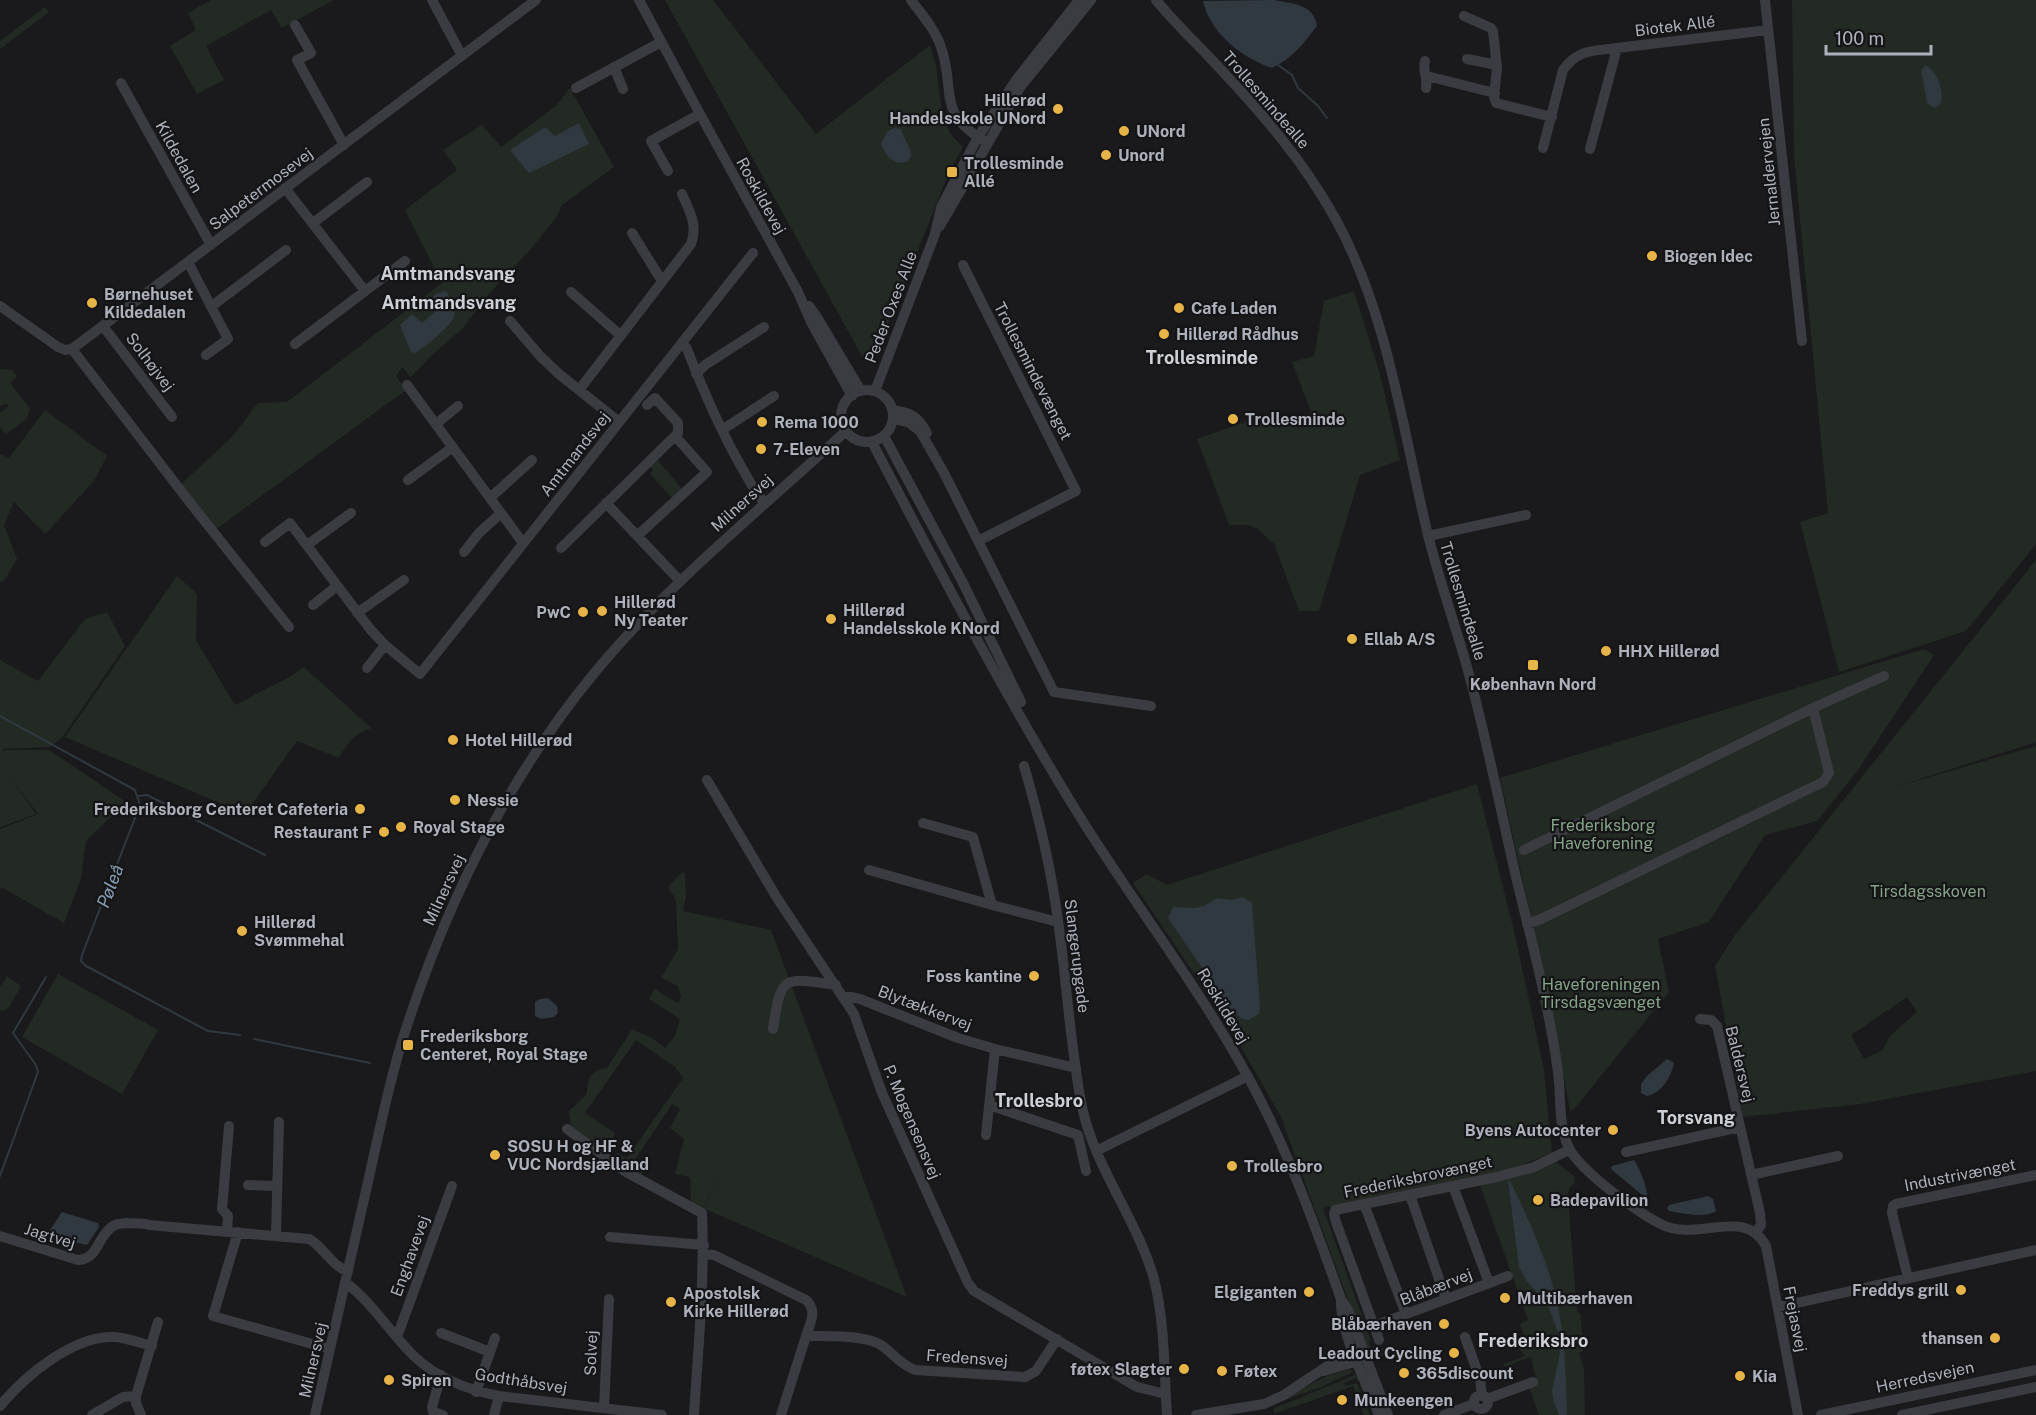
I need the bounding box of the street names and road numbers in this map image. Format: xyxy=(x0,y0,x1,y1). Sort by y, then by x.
street label: Biotek Allé xyxy=(1634,12,1716,40)
street label: Trollesmindealle xyxy=(1219,47,1313,153)
street label: Jernaldervejen xyxy=(1754,117,1784,227)
street label: Kildedalen xyxy=(151,118,207,196)
street label: Salpetermosevej xyxy=(205,144,317,234)
street label: Roskildevej xyxy=(732,154,790,238)
street label: Peder Oxes Alle xyxy=(861,248,921,366)
street label: Trollesmindevænget xyxy=(990,299,1076,443)
street label: Solhøjvej xyxy=(122,329,178,395)
street label: Amtmandsvej xyxy=(536,408,614,500)
street label: Milnersvej xyxy=(707,470,777,536)
street label: Trollesmindealle xyxy=(1436,539,1490,663)
street label: Milnersvej xyxy=(419,851,469,929)
street label: Slangerupgade xyxy=(1061,898,1093,1014)
street label: Roskildevej xyxy=(1193,965,1253,1047)
street label: Blytækkervej xyxy=(875,981,975,1035)
street label: Baldersvej xyxy=(1721,1024,1759,1104)
street label: P. Mogensensvej xyxy=(879,1062,945,1182)
street label: Frederiksbrovænget xyxy=(1342,1152,1494,1202)
street label: Industrivænget xyxy=(1903,1155,2017,1195)
street label: Enghavevej xyxy=(387,1213,433,1299)
street label: Jagtvej xyxy=(22,1219,78,1253)
street label: Blåbærvej xyxy=(1397,1265,1475,1309)
street label: Frejasvej xyxy=(1779,1284,1811,1354)
street label: Milnersvej xyxy=(295,1320,331,1400)
street label: Solvej xyxy=(581,1330,601,1376)
street label: Fredensvej xyxy=(926,1346,1008,1370)
street label: Herredsvejen xyxy=(1874,1357,1976,1397)
street label: Godthåbsvej xyxy=(473,1364,569,1398)

